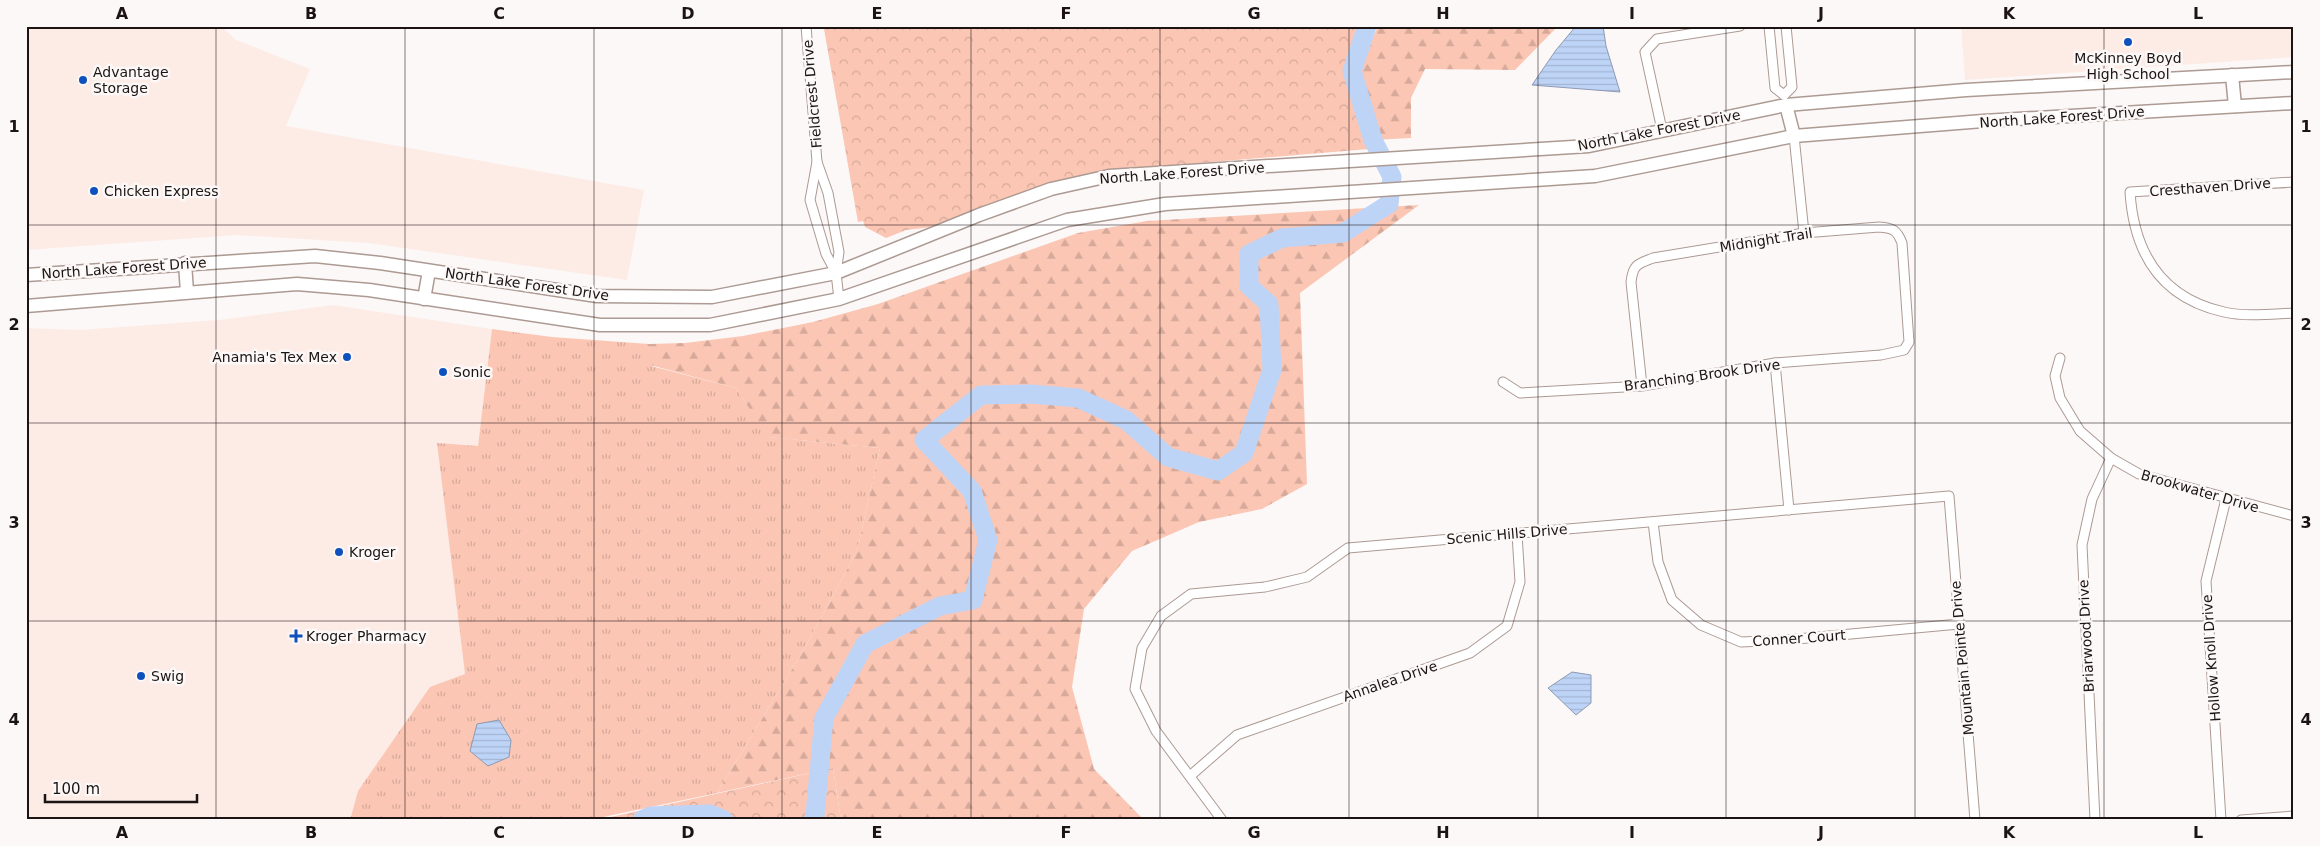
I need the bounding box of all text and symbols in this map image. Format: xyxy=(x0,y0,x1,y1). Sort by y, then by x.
text: A xyxy=(116,4,129,23)
text: B xyxy=(305,4,317,23)
text: C xyxy=(493,4,505,23)
text: D xyxy=(681,4,695,23)
text: E xyxy=(872,4,882,23)
text: F xyxy=(1061,4,1071,23)
text: G xyxy=(1247,4,1261,23)
text: H xyxy=(1436,4,1450,23)
text: I xyxy=(1629,4,1635,23)
text: J xyxy=(1817,4,1824,23)
text: K xyxy=(2003,4,2016,23)
text: L xyxy=(2193,4,2203,23)
marker: McKinney Boyd High School xyxy=(2122,36,2134,48)
street label: Fieldcrest Drive xyxy=(799,39,825,149)
place label: McKinney Boyd High School xyxy=(2074,50,2182,82)
place label: Advantage Storage xyxy=(93,64,169,96)
marker: Advantage Storage xyxy=(77,74,89,86)
street label: North Lake Forest Drive xyxy=(1979,103,2145,131)
street label: North Lake Forest Drive xyxy=(1576,106,1742,154)
text: 1 xyxy=(8,117,20,136)
text: 1 xyxy=(2300,117,2312,136)
street label: North Lake Forest Drive xyxy=(1099,159,1265,187)
street label: Cresthaven Drive xyxy=(2149,175,2271,199)
place label: Chicken Express xyxy=(104,183,218,199)
marker: Chicken Express xyxy=(88,185,100,197)
street label: Midnight Trail xyxy=(1718,225,1814,255)
street label: North Lake Forest Drive xyxy=(41,254,207,282)
street label: North Lake Forest Drive xyxy=(444,265,610,303)
text: 2 xyxy=(8,315,20,334)
text: 2 xyxy=(2300,315,2312,334)
place label: Anamia's Tex Mex xyxy=(212,349,337,365)
marker: Anamia's Tex Mex xyxy=(341,351,353,363)
street label: Branching Brook Drive xyxy=(1623,356,1781,394)
place label: Sonic xyxy=(453,364,491,380)
marker: Sonic xyxy=(437,366,449,378)
street label: Brookwater Drive xyxy=(2139,467,2261,515)
text: 3 xyxy=(8,513,20,532)
text: 3 xyxy=(2300,513,2312,532)
street label: Scenic Hills Drive xyxy=(1446,521,1568,547)
place label: Kroger xyxy=(349,544,396,560)
marker: Kroger xyxy=(333,546,345,558)
street label: Briarwood Drive xyxy=(2075,579,2097,693)
street label: Mountain Pointe Drive xyxy=(1947,580,1977,736)
street label: Hollow Knoll Drive xyxy=(2199,594,2223,722)
street label: Conner Court xyxy=(1752,627,1847,649)
place label: Kroger Pharmacy xyxy=(306,628,427,644)
marker: Kroger Pharmacy xyxy=(290,630,302,642)
street label: Annalea Drive xyxy=(1341,657,1439,705)
place label: Swig xyxy=(151,668,184,684)
marker: Swig xyxy=(135,670,147,682)
text: 4 xyxy=(8,710,20,729)
text: 4 xyxy=(2300,710,2312,729)
scale bar xyxy=(45,771,198,803)
text: 100 m xyxy=(52,780,100,798)
text: A xyxy=(116,823,129,842)
text: B xyxy=(305,823,317,842)
text: C xyxy=(493,823,505,842)
text: D xyxy=(681,823,695,842)
text: E xyxy=(872,823,882,842)
text: F xyxy=(1061,823,1071,842)
text: G xyxy=(1247,823,1261,842)
text: H xyxy=(1436,823,1450,842)
text: I xyxy=(1629,823,1635,842)
text: J xyxy=(1817,823,1824,842)
text: K xyxy=(2003,823,2016,842)
text: L xyxy=(2193,823,2203,842)

